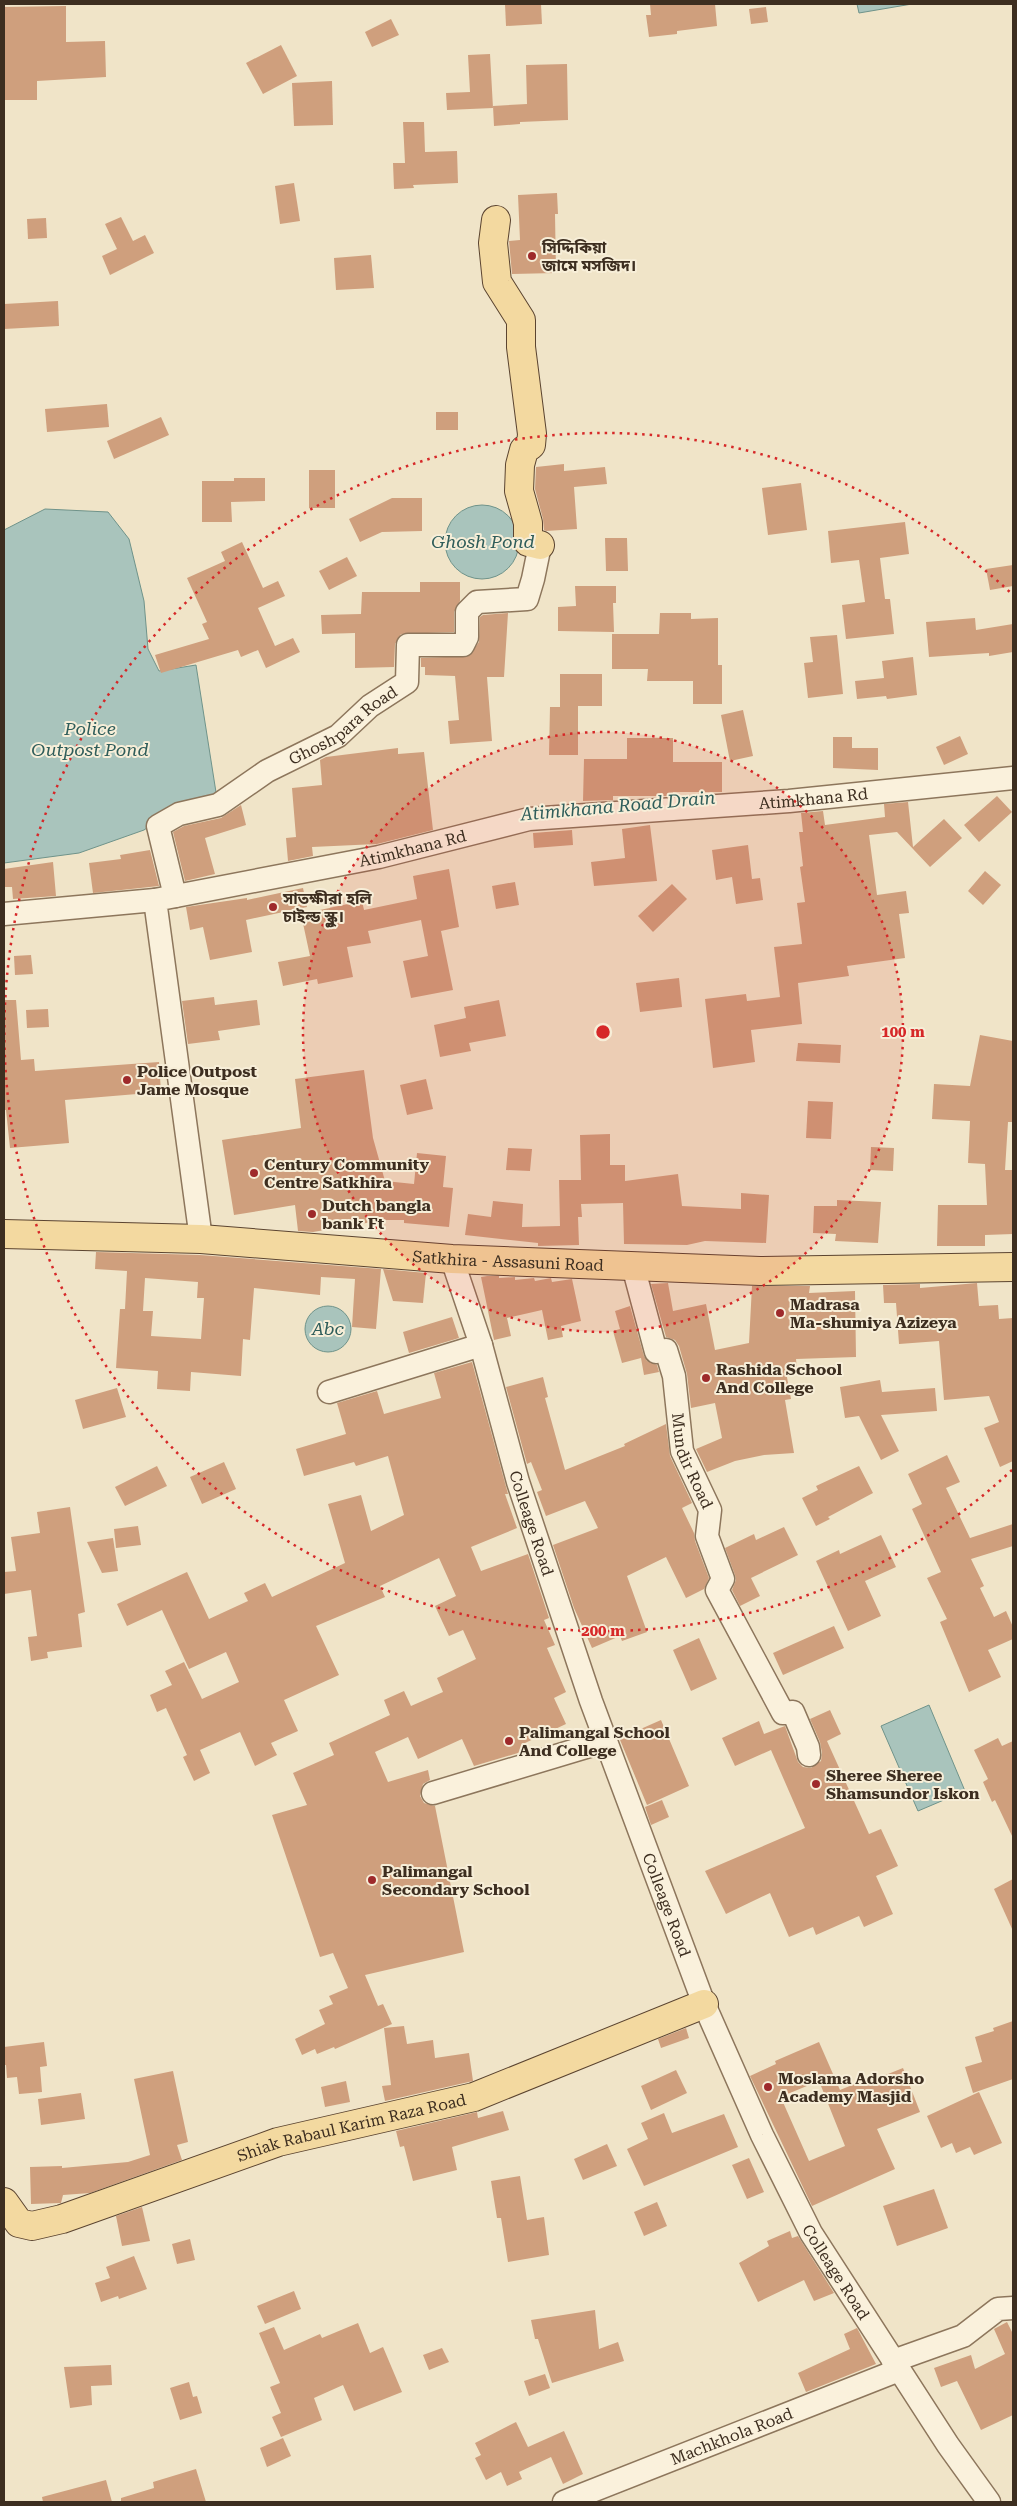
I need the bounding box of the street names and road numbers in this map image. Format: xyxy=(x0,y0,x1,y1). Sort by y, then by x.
street label: Ghoshpara Road xyxy=(286,682,401,769)
street label: Atimkhana Rd xyxy=(758,784,869,813)
street label: Atimkhana Rd xyxy=(358,826,468,871)
street label: Satkhira - Assasuni Road xyxy=(412,1247,604,1275)
street label: Mundir Road xyxy=(668,1412,717,1512)
street label: Colleage Road xyxy=(505,1469,558,1578)
street label: Colleage Road xyxy=(638,1850,695,1960)
street label: Shiak Rabaul Karim Raza Road xyxy=(234,2090,468,2166)
street label: Colleage Road xyxy=(798,2221,873,2323)
street label: Machkhola Road xyxy=(668,2404,795,2469)

